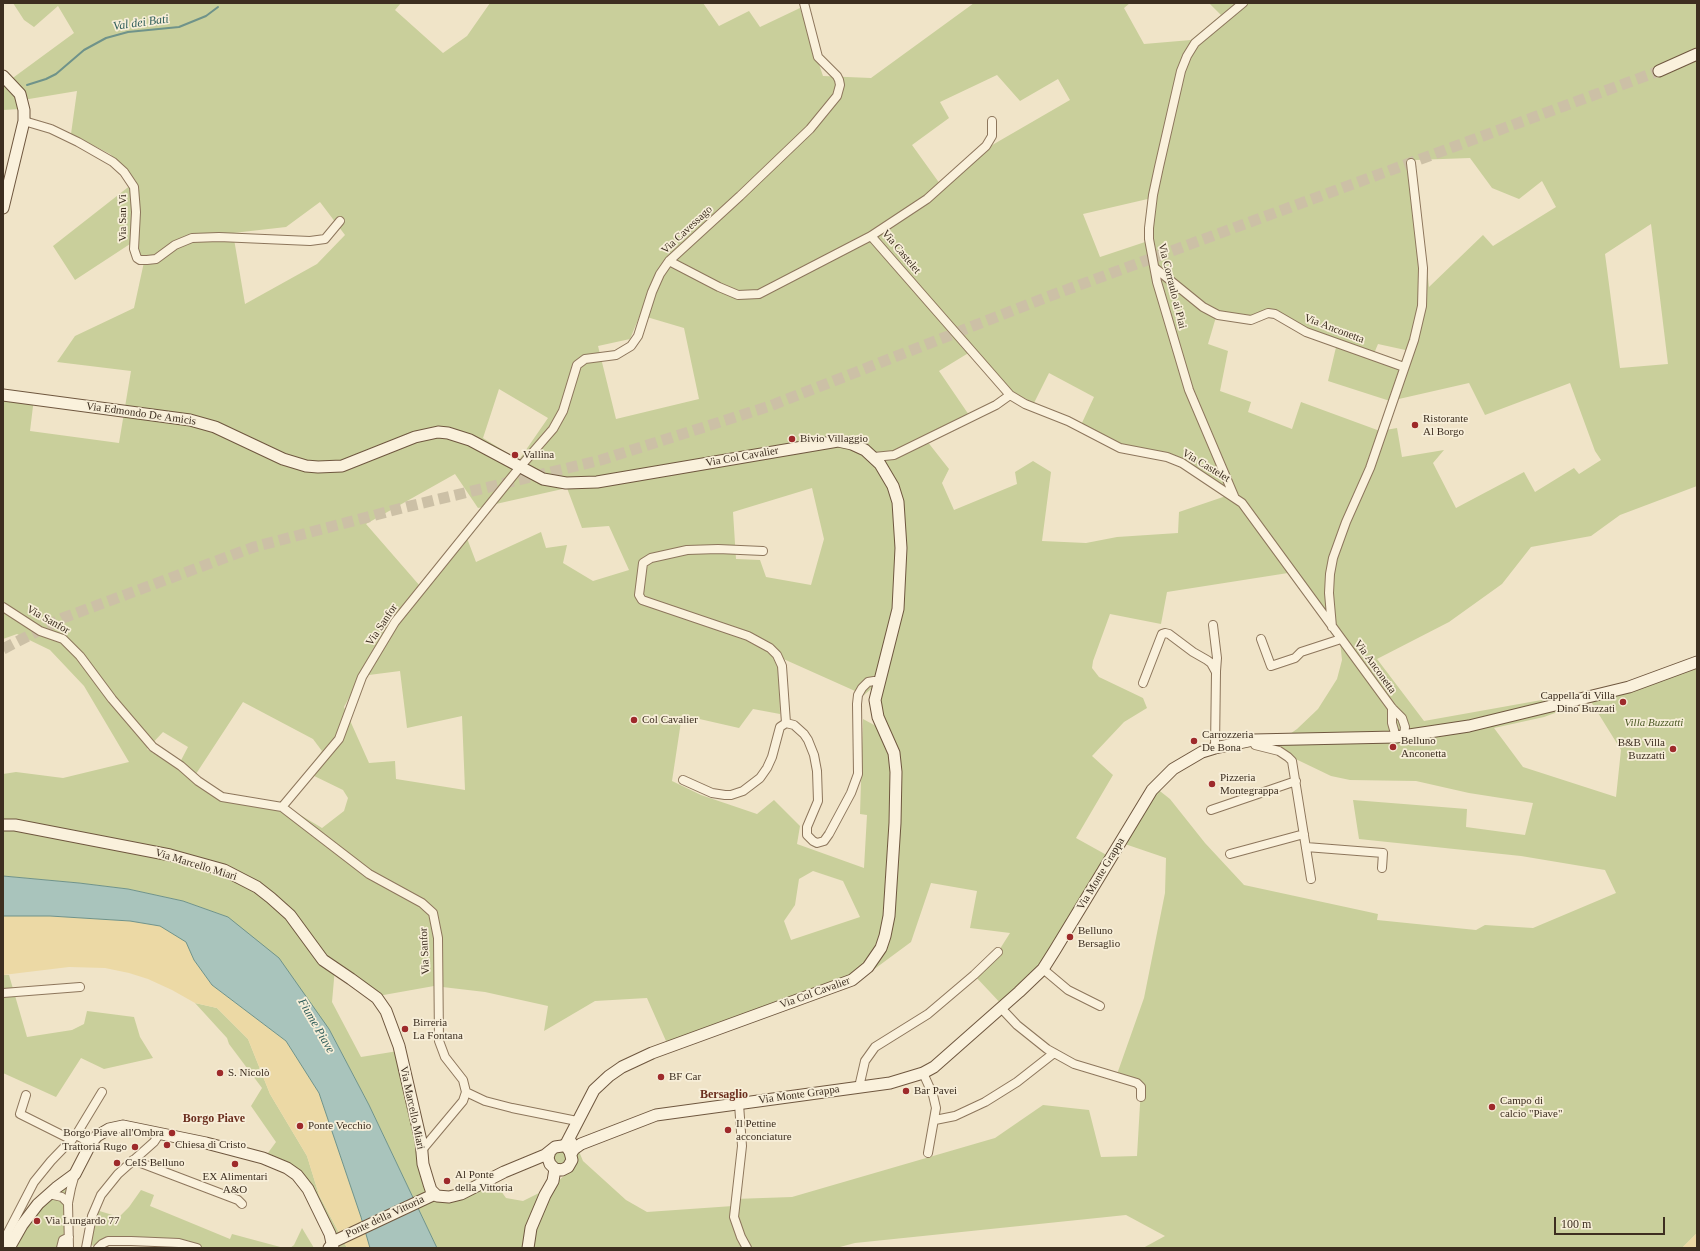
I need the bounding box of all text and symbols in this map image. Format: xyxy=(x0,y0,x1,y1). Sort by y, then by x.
water label: Val dei Bati xyxy=(112,12,170,34)
street label: Via San Vi xyxy=(116,194,130,242)
street label: Via Cavessago xyxy=(659,203,715,257)
street label: Via Castelet xyxy=(879,227,923,277)
street label: Via Corraulo ai Piai xyxy=(1155,242,1189,330)
street label: Via Anconetta xyxy=(1302,312,1366,346)
street label: Via Edmondo De Amicis xyxy=(85,400,197,428)
place label: Ristorante Al Borgo xyxy=(1423,412,1468,438)
marker: Ristorante Al Borgo xyxy=(1410,420,1420,430)
place label: Bivio Villaggio xyxy=(800,432,868,446)
marker: Bivio Villaggio xyxy=(787,434,797,444)
street label: Via Col Cavalier xyxy=(704,444,780,470)
street label: Via Castelet xyxy=(1180,447,1232,485)
place label: Vallina xyxy=(523,448,554,462)
marker: Vallina xyxy=(510,450,520,460)
street label: Via Sanfor xyxy=(363,602,401,648)
street label: Via Sanfor xyxy=(24,603,72,637)
street label: Via Anconetta xyxy=(1351,638,1399,696)
place label: Cappella di Villa Dino Buzzati xyxy=(1541,689,1615,715)
marker: Cappella di Villa Dino Buzzati xyxy=(1618,697,1628,707)
place label: Col Cavalier xyxy=(642,713,698,727)
marker: Col Cavalier xyxy=(629,715,639,725)
park label: Villa Buzzatti xyxy=(1625,716,1683,730)
place label: Carrozzeria De Bona xyxy=(1202,728,1253,754)
place label: Belluno Anconetta xyxy=(1401,734,1446,760)
marker: Carrozzeria De Bona xyxy=(1189,736,1199,746)
place label: B&B Villa Buzzatti xyxy=(1618,736,1665,762)
marker: Belluno Anconetta xyxy=(1388,742,1398,752)
marker: B&B Villa Buzzatti xyxy=(1668,744,1678,754)
place label: Pizzeria Montegrappa xyxy=(1220,771,1279,797)
marker: Pizzeria Montegrappa xyxy=(1207,779,1217,789)
street label: Via Monte Grappa xyxy=(1074,836,1128,912)
street label: Via Marcello Miari xyxy=(153,846,239,884)
place label: Belluno Bersaglio xyxy=(1078,924,1120,950)
street label: Via Sanfor xyxy=(417,927,433,975)
marker: Belluno Bersaglio xyxy=(1065,932,1075,942)
street label: Via Col Cavalier xyxy=(778,974,852,1012)
water label: Fiume Piave xyxy=(295,996,337,1056)
place label: Birreria La Fontana xyxy=(413,1016,463,1042)
marker: Birreria La Fontana xyxy=(400,1024,410,1034)
street label: Via Marcello Miari xyxy=(397,1065,427,1151)
place label: S. Nicolò xyxy=(228,1066,270,1080)
marker: S. Nicolò xyxy=(215,1068,225,1078)
place label: BF Car xyxy=(669,1070,701,1084)
marker: BF Car xyxy=(656,1072,666,1082)
street label: Via Monte Grappa xyxy=(758,1083,840,1107)
place label: Bar Pavei xyxy=(914,1084,957,1098)
marker: Bar Pavei xyxy=(901,1086,911,1096)
district label: Bersaglio xyxy=(700,1088,748,1102)
place label: Campo di calcio "Piave" xyxy=(1500,1094,1562,1120)
marker: Campo di calcio "Piave" xyxy=(1487,1102,1497,1112)
district label: Borgo Piave xyxy=(183,1112,245,1126)
place label: Il Pettine acconciature xyxy=(736,1117,792,1143)
place label: Ponte Vecchio xyxy=(308,1119,371,1133)
marker: Ponte Vecchio xyxy=(295,1121,305,1131)
marker: Il Pettine acconciature xyxy=(723,1125,733,1135)
place label: Borgo Piave all'Ombra xyxy=(63,1126,164,1140)
marker: Borgo Piave all'Ombra xyxy=(167,1128,177,1138)
place label: Chiesa di Cristo xyxy=(175,1138,246,1152)
place label: Trattoria Rugo xyxy=(62,1140,127,1154)
marker: Chiesa di Cristo xyxy=(162,1140,172,1150)
marker: Trattoria Rugo xyxy=(130,1142,140,1152)
place label: CeIS Belluno xyxy=(125,1156,185,1170)
marker: CeIS Belluno xyxy=(112,1158,122,1168)
marker: EX Alimentari A&O xyxy=(230,1159,240,1169)
place label: Al Ponte della Vittoria xyxy=(455,1168,513,1194)
place label: EX Alimentari A&O xyxy=(202,1170,268,1196)
marker: Al Ponte della Vittoria xyxy=(442,1176,452,1186)
street label: Ponte della Vittoria xyxy=(343,1193,427,1241)
scale bar xyxy=(1556,1209,1667,1235)
place label: Via Lungardo 77 xyxy=(45,1214,119,1228)
marker: Via Lungardo 77 xyxy=(32,1216,42,1226)
text: 100 m xyxy=(1561,1217,1591,1231)

